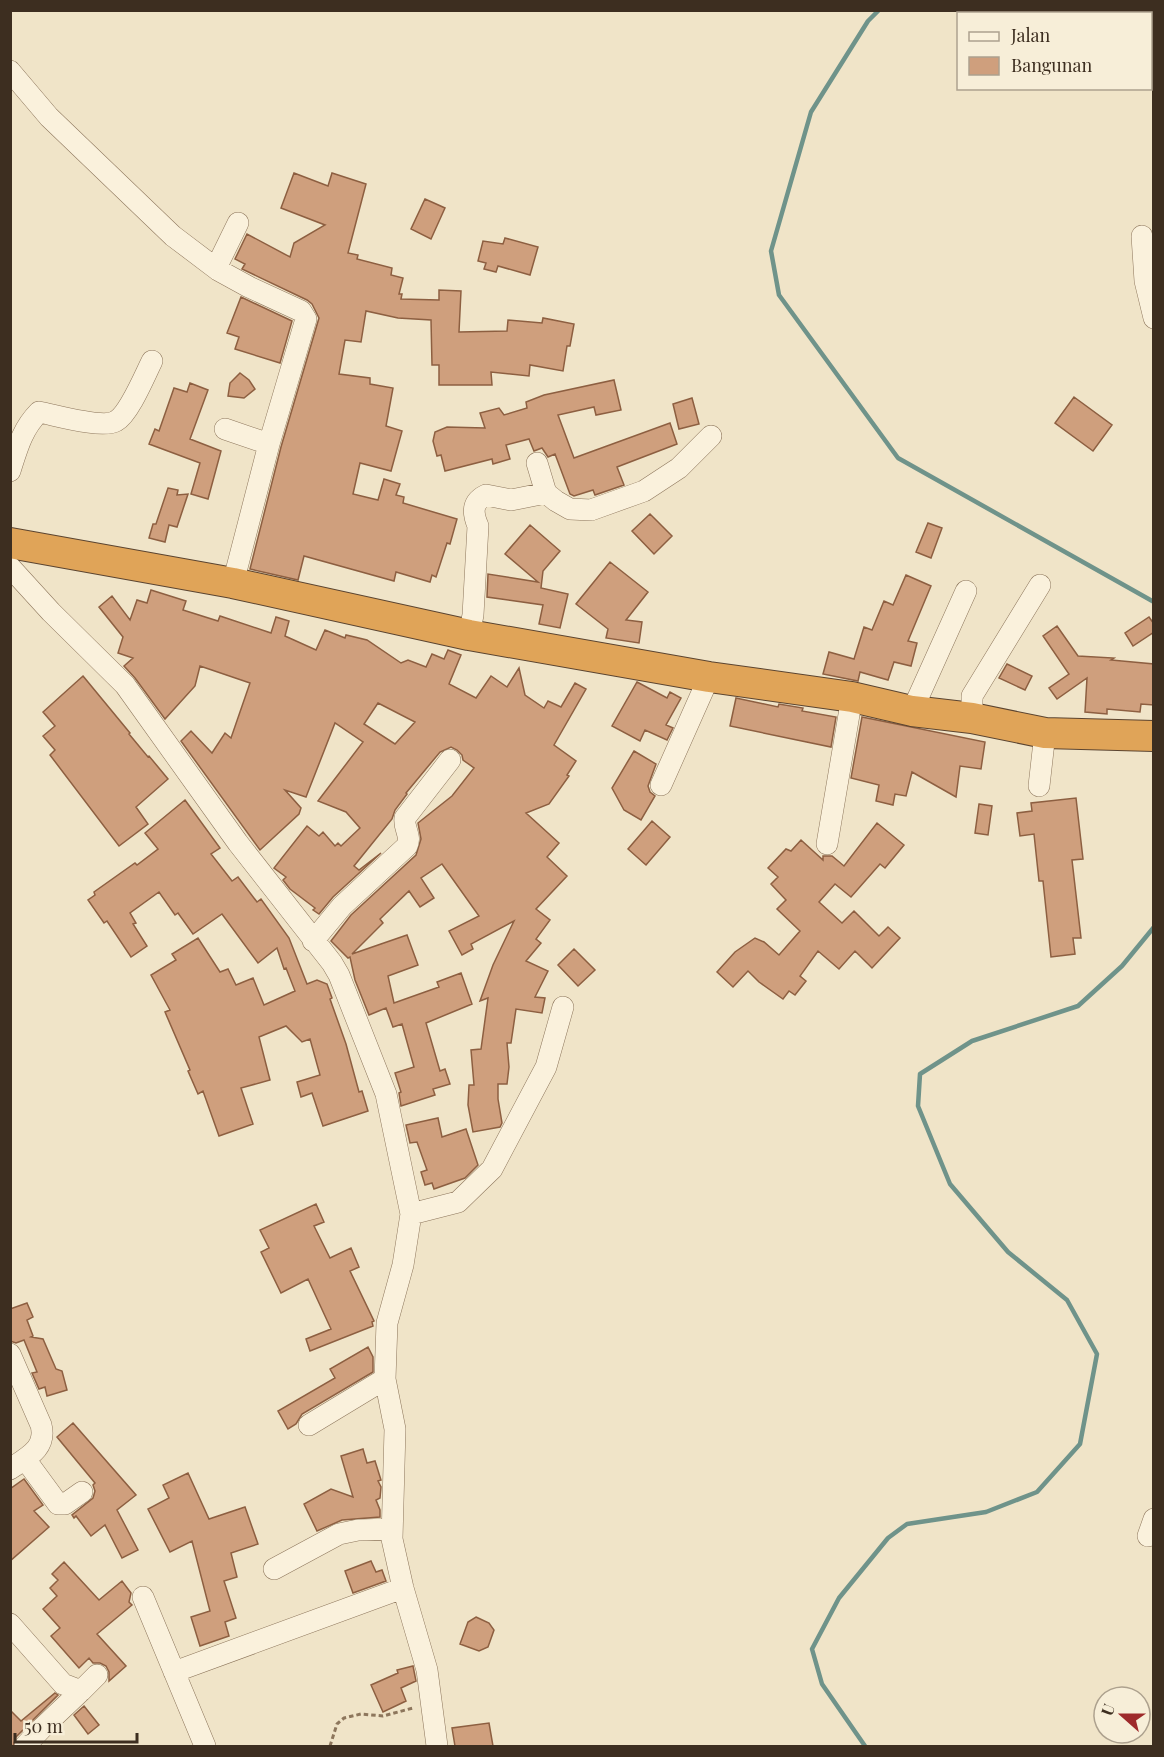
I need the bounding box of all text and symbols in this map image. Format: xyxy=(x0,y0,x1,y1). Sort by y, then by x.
legend xyxy=(957,12,1152,90)
text: Jalan xyxy=(1010,23,1051,47)
text: Bangunan xyxy=(1011,53,1092,77)
north arrow xyxy=(1092,1685,1152,1745)
text: U xyxy=(1096,1701,1119,1718)
scale bar xyxy=(15,1706,136,1744)
text: 50 m xyxy=(24,1714,63,1738)

